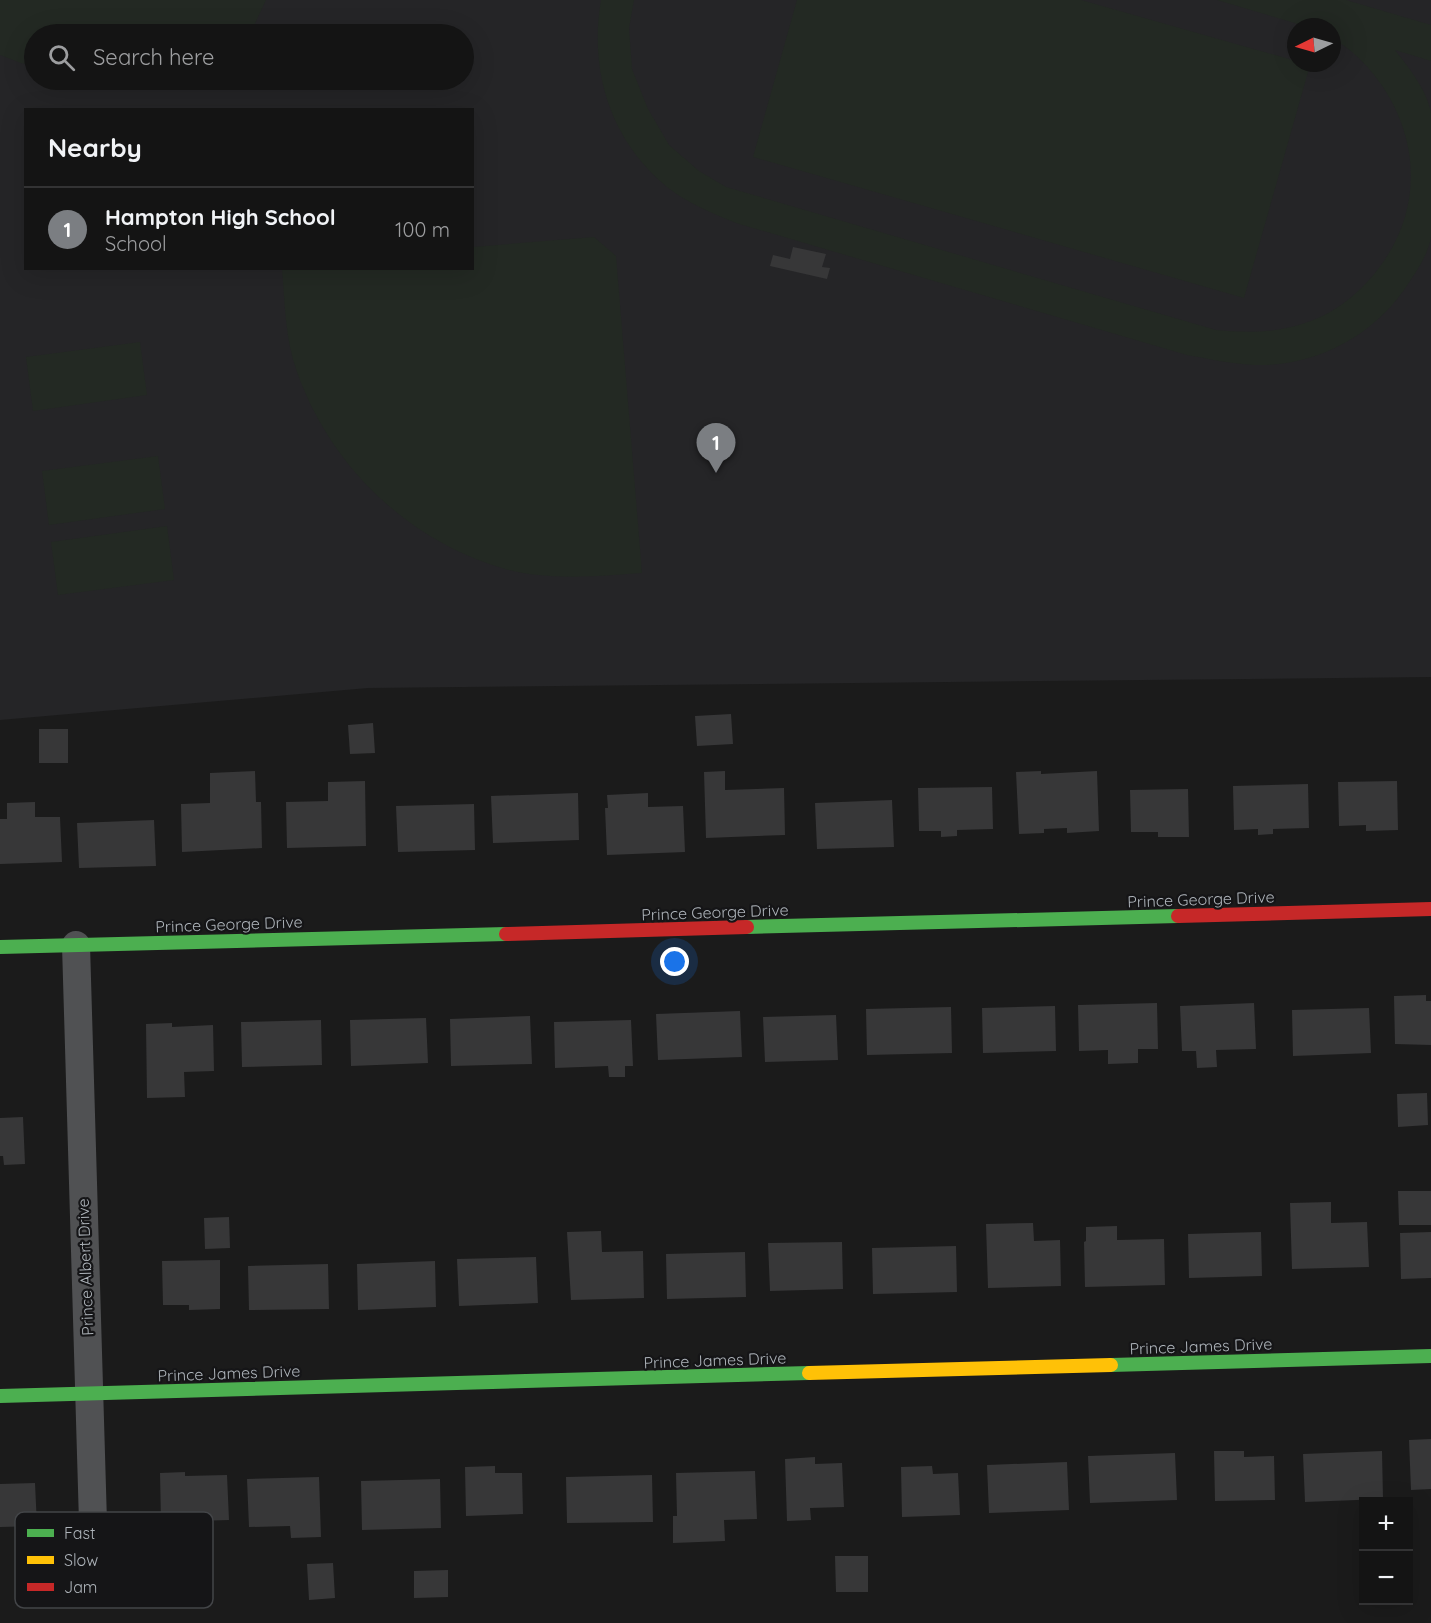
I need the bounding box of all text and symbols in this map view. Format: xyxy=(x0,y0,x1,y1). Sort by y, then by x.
north arrow xyxy=(1287,18,1341,72)
search box xyxy=(24,24,474,90)
icon: search xyxy=(45,41,78,74)
text: Search here xyxy=(93,43,214,71)
text: Nearby xyxy=(48,131,142,164)
text: Hampton High School xyxy=(105,203,336,231)
text: 1 xyxy=(64,217,71,242)
text: 100 m xyxy=(395,217,450,242)
text: School xyxy=(105,231,167,256)
pin: 1 xyxy=(696,424,736,473)
street label: Prince George Drive xyxy=(1127,886,1275,912)
street label: Prince George Drive xyxy=(641,899,789,925)
street label: Prince George Drive xyxy=(155,911,303,937)
your location xyxy=(660,947,689,976)
street label: Prince Albert Drive xyxy=(73,1198,97,1336)
street label: Prince James Drive xyxy=(1129,1334,1273,1358)
street label: Prince James Drive xyxy=(643,1348,787,1372)
street label: Prince James Drive xyxy=(157,1361,301,1385)
map controls xyxy=(1359,1497,1413,1605)
button: + xyxy=(1359,1497,1413,1551)
legend xyxy=(15,1512,213,1608)
text: Fast xyxy=(64,1523,95,1543)
text: Slow xyxy=(64,1550,98,1570)
button: − xyxy=(1359,1551,1413,1605)
text: Jam xyxy=(64,1577,97,1597)

